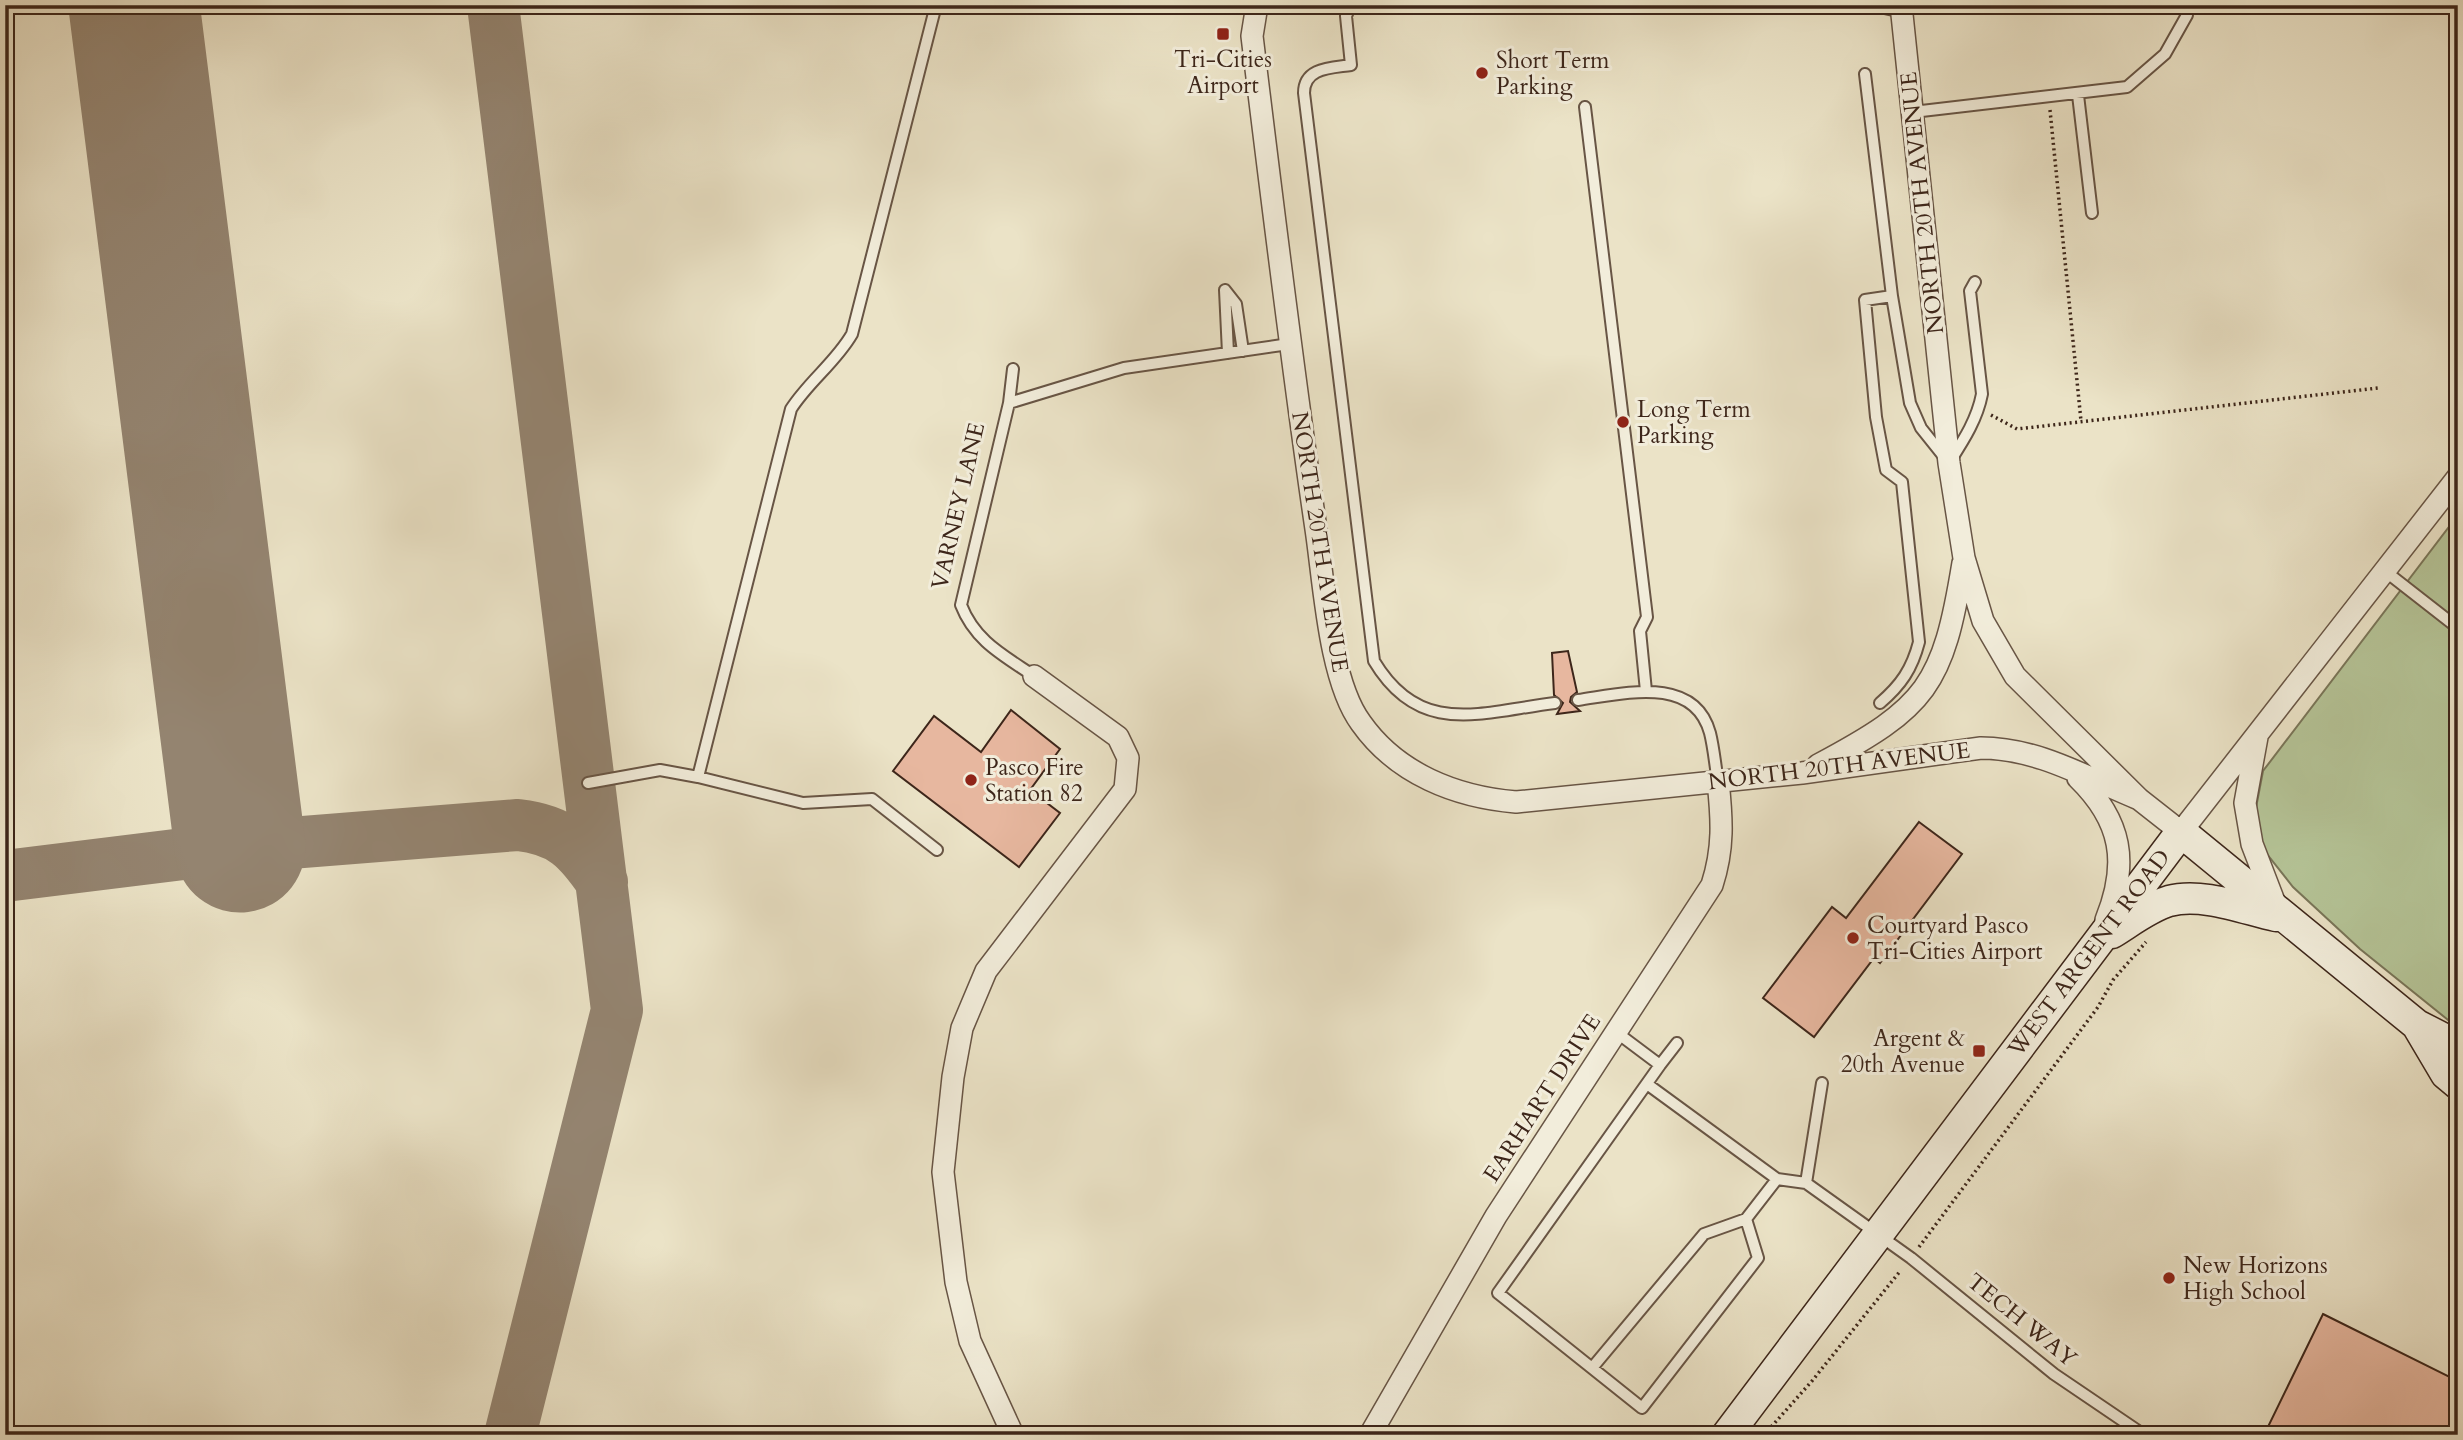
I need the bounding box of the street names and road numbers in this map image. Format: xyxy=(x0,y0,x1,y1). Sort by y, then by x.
street label: NORTH 20TH AVENUE xyxy=(1893,70,1951,336)
street label: NORTH 20TH AVENUE xyxy=(1284,409,1356,675)
street label: VARNEY LANE xyxy=(924,419,992,593)
street label: NORTH 20TH AVENUE xyxy=(1706,735,1972,797)
street label: WEST ARGENT ROAD xyxy=(2000,843,2177,1064)
street label: EARHART DRIVE xyxy=(1476,1008,1608,1188)
street label: TECH WAY xyxy=(1961,1266,2084,1374)

